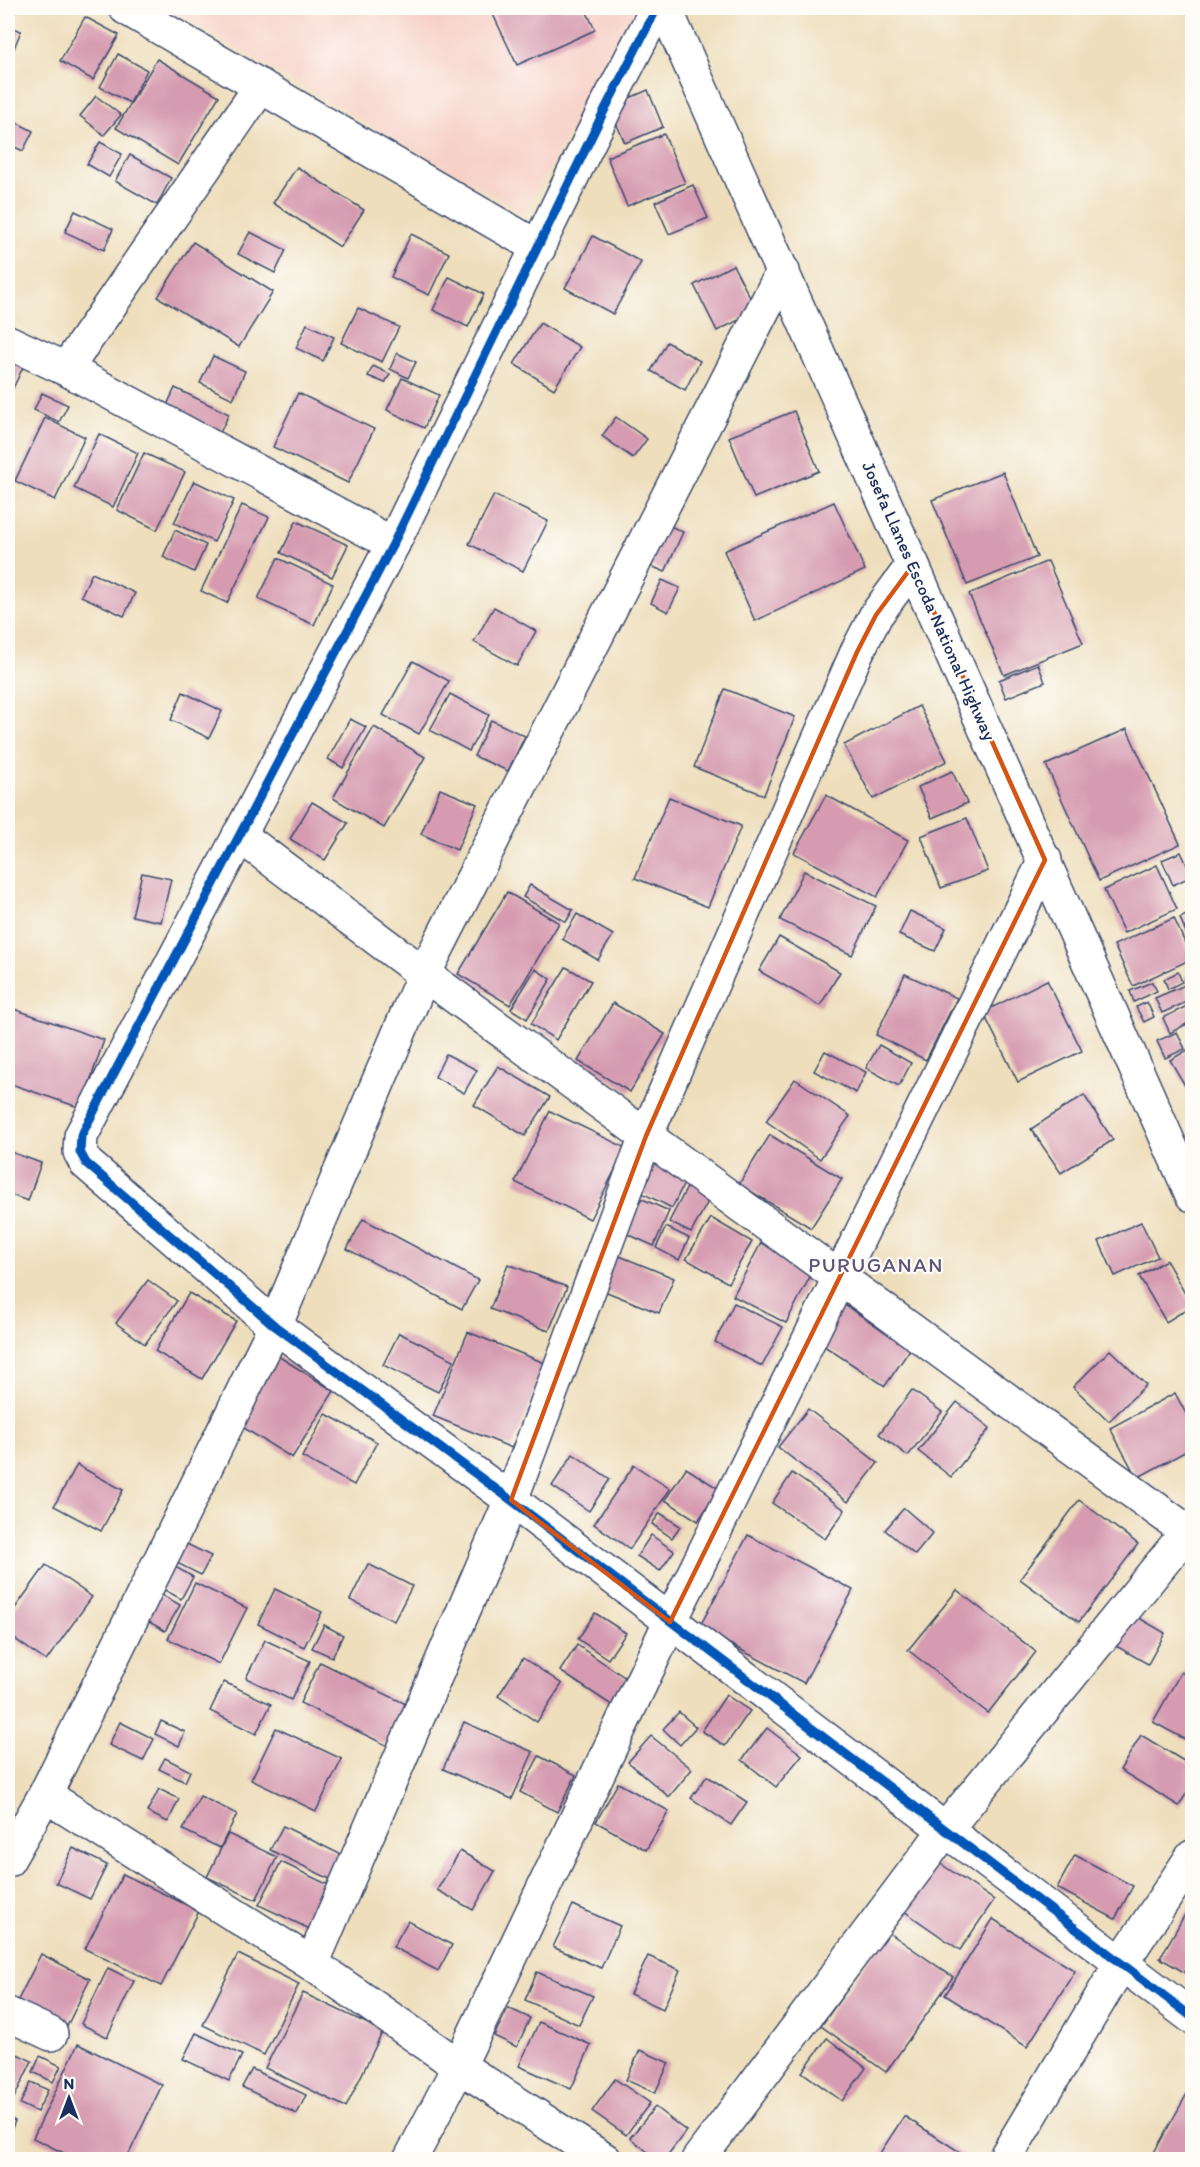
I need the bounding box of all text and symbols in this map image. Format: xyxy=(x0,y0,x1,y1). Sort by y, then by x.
street label: Josefa Llanes Escoda National Highway xyxy=(857,458,1001,744)
district label: PURUGANAN xyxy=(808,1252,944,1277)
north arrow xyxy=(39,2068,99,2128)
text: N xyxy=(64,2074,74,2093)

